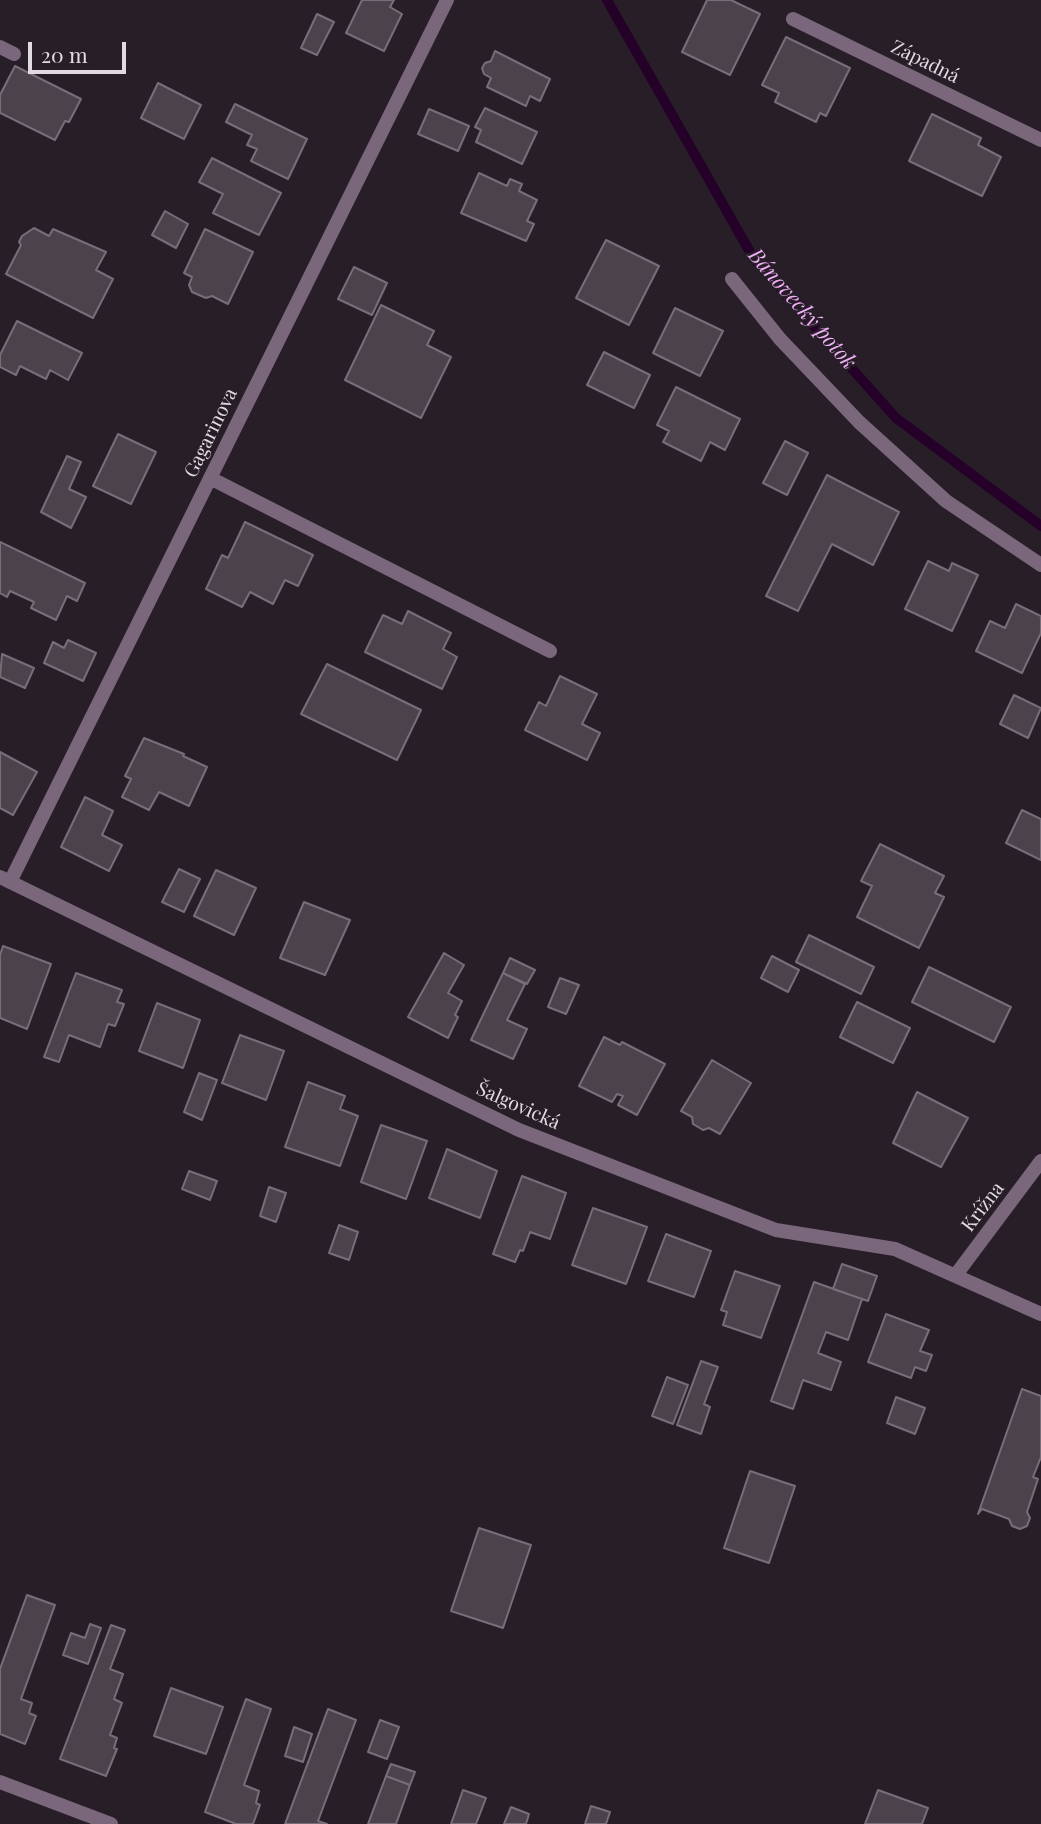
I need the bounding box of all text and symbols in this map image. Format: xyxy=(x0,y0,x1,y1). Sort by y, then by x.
scale bar xyxy=(32,28,130,72)
street label: Západná xyxy=(887,36,963,88)
text: 20 m xyxy=(41,40,88,68)
water label: Bánovecký potok xyxy=(743,243,861,375)
street label: Gagarinova xyxy=(180,385,242,481)
street label: Šalgovická xyxy=(473,1077,563,1135)
street label: Krížna xyxy=(957,1178,1009,1236)

